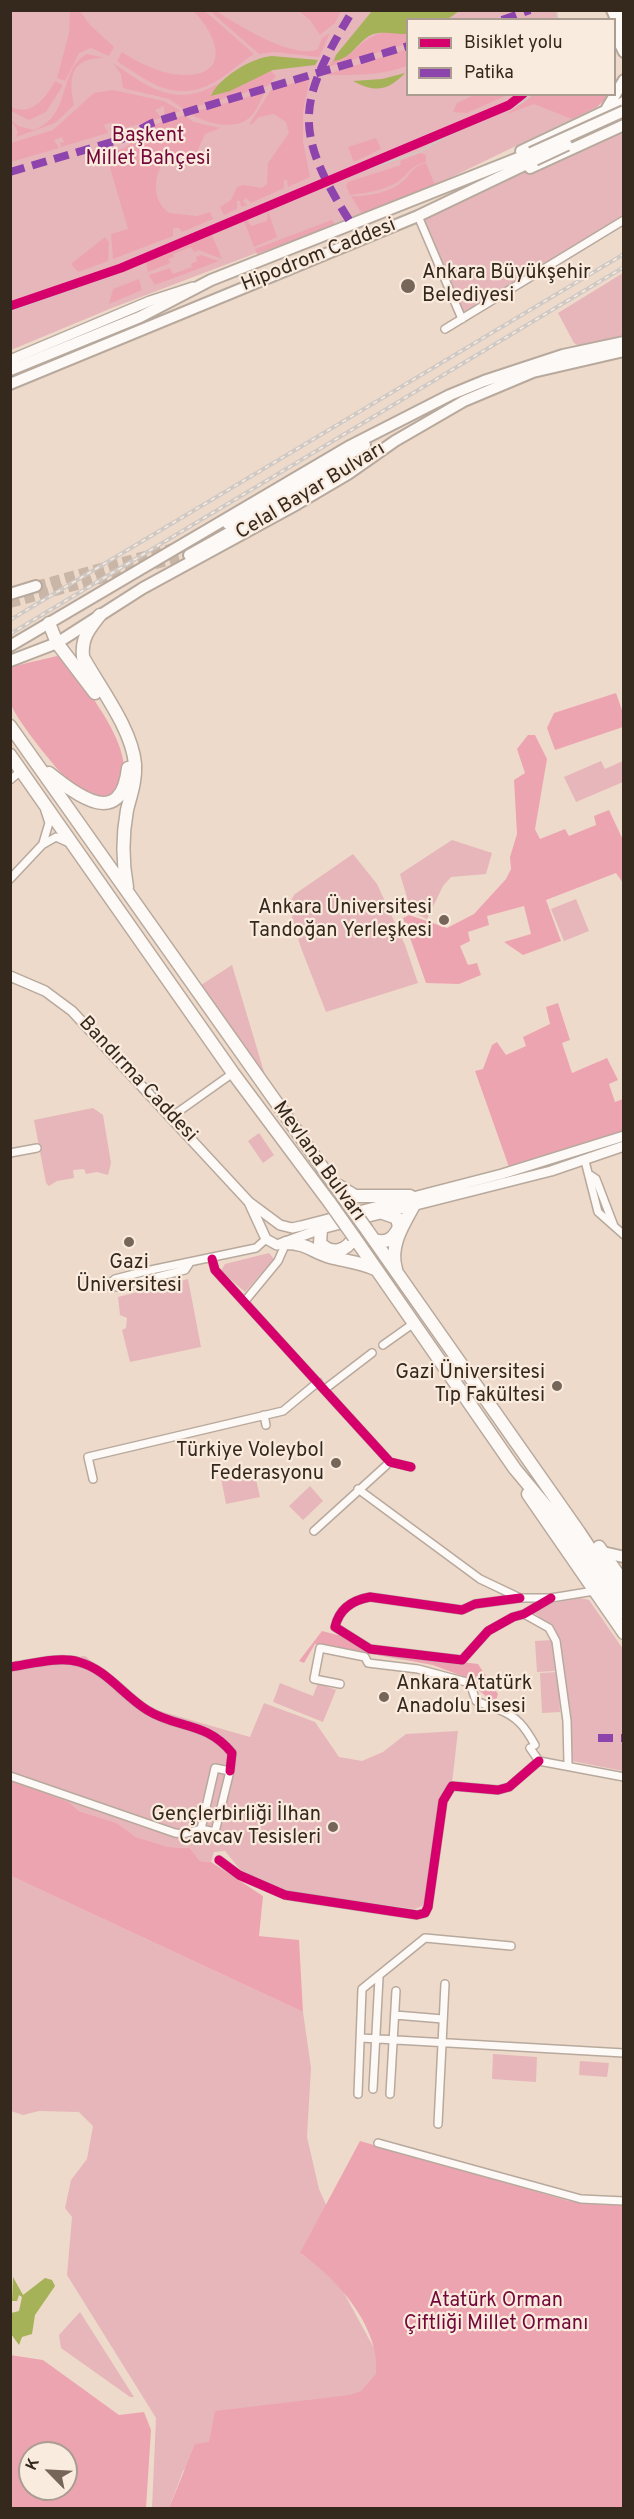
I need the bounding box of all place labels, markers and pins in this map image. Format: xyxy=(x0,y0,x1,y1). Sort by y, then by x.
place label: Ankara Büyükşehir Belediyesi xyxy=(422,262,591,309)
marker: Ankara Büyükşehir Belediyesi xyxy=(399,277,417,295)
place label: Ankara Üniversitesi Tandoğan Yerleşkesi xyxy=(249,897,432,944)
marker: Ankara Üniversitesi Tandoğan Yerleşkesi xyxy=(437,913,451,927)
marker: Gazi Üniversitesi xyxy=(122,1235,136,1249)
place label: Gazi Üniversitesi xyxy=(76,1252,182,1299)
place label: Gazi Üniversitesi Tıp Fakültesi xyxy=(395,1362,545,1409)
marker: Gazi Üniversitesi Tıp Fakültesi xyxy=(550,1379,564,1393)
place label: Türkiye Voleybol Federasyonu xyxy=(176,1440,324,1487)
marker: Türkiye Voleybol Federasyonu xyxy=(329,1456,343,1470)
place label: Ankara Atatürk Anadolu Lisesi xyxy=(396,1673,532,1720)
marker: Ankara Atatürk Anadolu Lisesi xyxy=(377,1690,391,1704)
place label: Gençlerbirliği İlhan Cavcav Tesisleri xyxy=(151,1804,321,1851)
marker: Gençlerbirliği İlhan Cavcav Tesisleri xyxy=(326,1820,340,1834)

